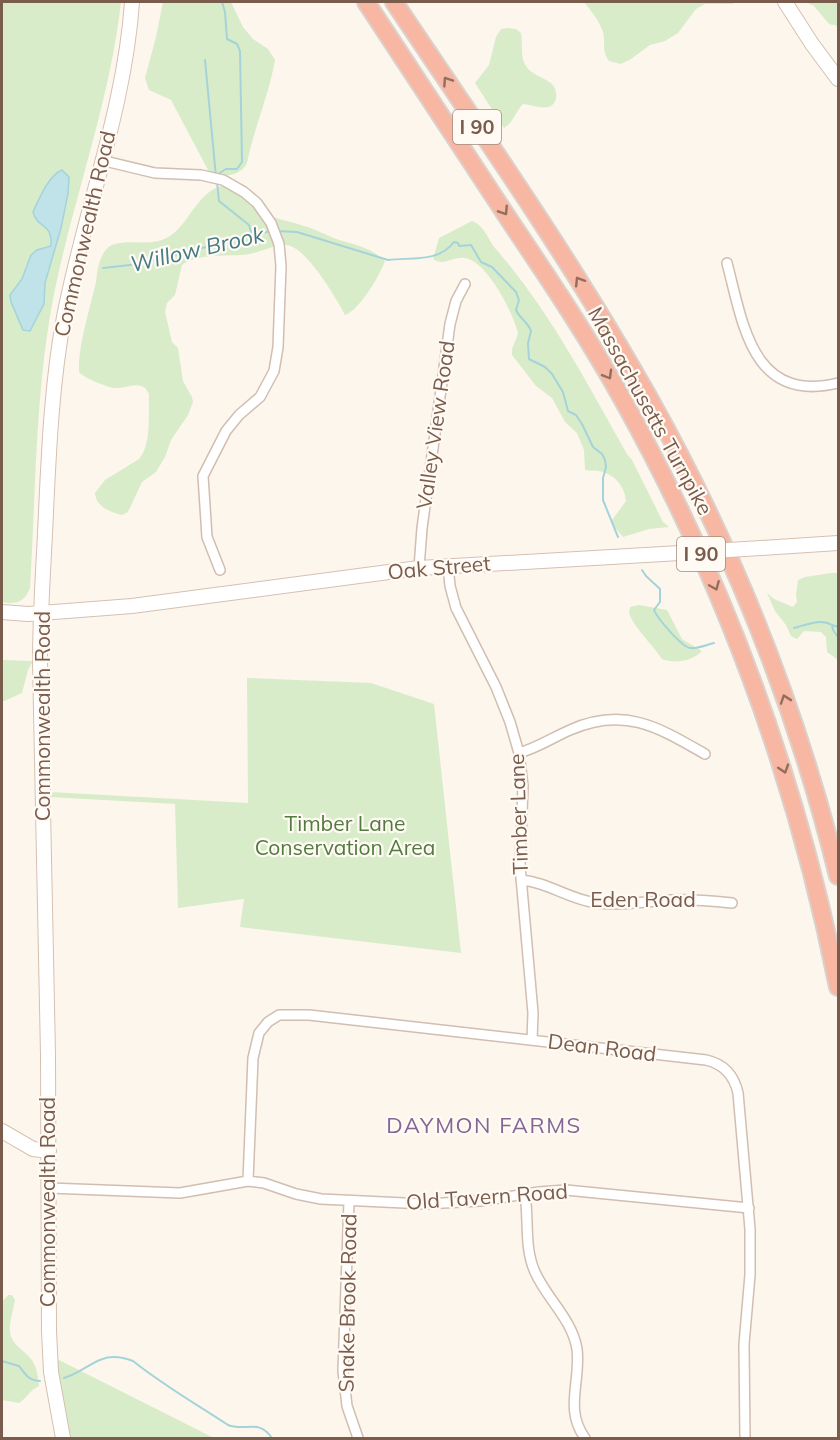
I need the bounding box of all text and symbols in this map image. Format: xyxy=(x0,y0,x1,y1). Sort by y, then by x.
one-way arrow xyxy=(443,77,454,88)
road number: I 90 xyxy=(453,110,501,144)
street label: Commonwealth Road xyxy=(48,128,120,339)
one-way arrow xyxy=(496,205,508,215)
water label: Willow Brook xyxy=(127,220,267,278)
one-way arrow xyxy=(574,277,586,287)
street label: Massachusetts Turnpike xyxy=(583,302,719,519)
street label: Valley View Road xyxy=(410,339,460,511)
one-way arrow xyxy=(601,369,613,379)
road number: I 90 xyxy=(677,537,725,571)
street label: Oak Street xyxy=(386,550,491,584)
one-way arrow xyxy=(708,580,720,591)
street label: Commonwealth Road xyxy=(29,611,55,821)
one-way arrow xyxy=(780,695,793,705)
street label: Timber Lane xyxy=(503,753,533,875)
one-way arrow xyxy=(776,763,789,774)
park label: Timber Lane Conservation Area xyxy=(255,810,435,860)
street label: Eden Road xyxy=(590,886,696,912)
street label: Dean Road xyxy=(546,1027,658,1067)
street label: Commonwealth Road xyxy=(34,1097,60,1307)
district label: DAYMON FARMS xyxy=(386,1111,582,1139)
street label: Old Tavern Road xyxy=(405,1177,569,1215)
street label: Snake Brook Road xyxy=(332,1213,362,1393)

